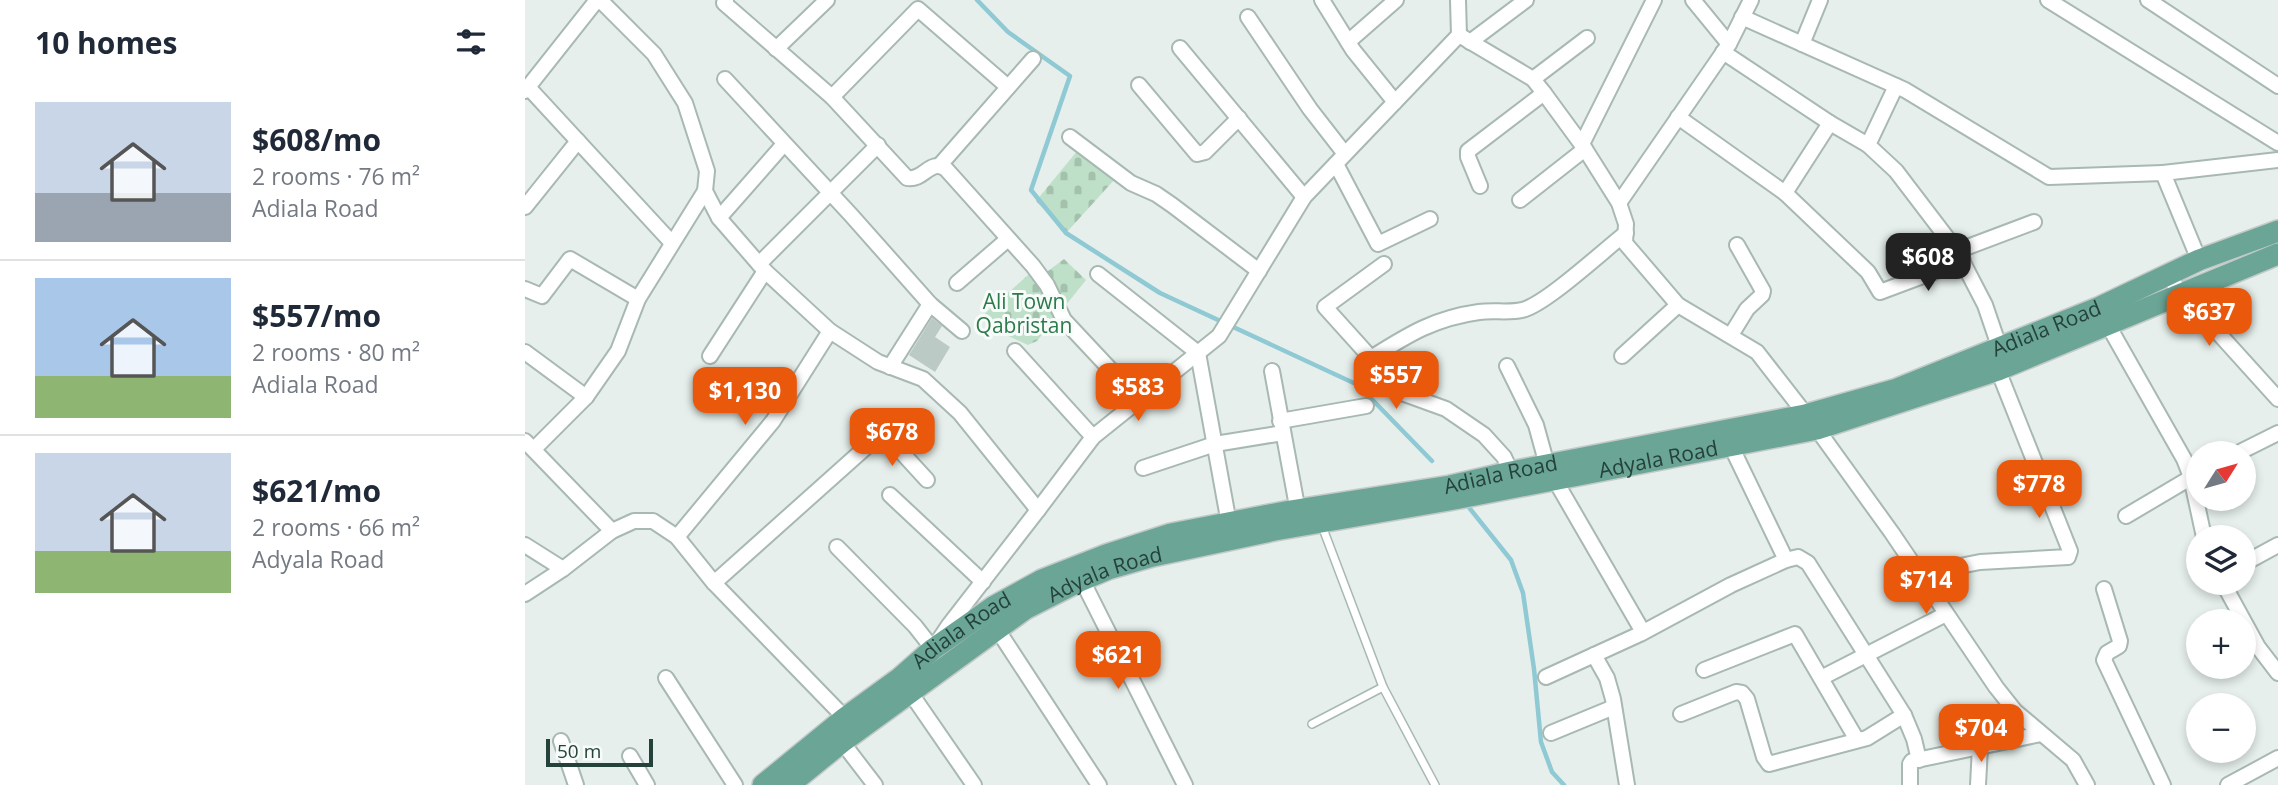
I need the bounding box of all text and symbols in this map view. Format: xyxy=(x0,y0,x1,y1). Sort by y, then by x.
text: 10 homes xyxy=(35,22,178,63)
icon: filters xyxy=(452,23,490,61)
text: $608/mo xyxy=(252,119,381,160)
icon: home xyxy=(91,130,175,214)
text: 2 rooms · 76 m² xyxy=(252,160,420,192)
text: Adiala Road xyxy=(252,192,379,224)
pin: $608 xyxy=(1887,233,1969,293)
text: $608 xyxy=(1902,240,1954,272)
park label: Ali Town Qabristan xyxy=(976,287,1072,339)
pin: $637 xyxy=(2168,288,2250,348)
street label: Adiala Road xyxy=(1987,293,2105,362)
text: $557/mo xyxy=(252,295,381,336)
text: $637 xyxy=(2183,295,2235,327)
icon: home xyxy=(91,306,175,390)
text: 2 rooms · 80 m² xyxy=(252,336,420,368)
pin: $557 xyxy=(1355,352,1437,411)
text: $557 xyxy=(1370,358,1422,390)
pin: $583 xyxy=(1097,364,1179,423)
text: Adiala Road xyxy=(252,368,379,400)
pin: $1,130 xyxy=(688,368,802,427)
text: $583 xyxy=(1112,370,1164,402)
text: $1,130 xyxy=(709,374,781,406)
pin: $678 xyxy=(851,408,933,468)
text: $678 xyxy=(866,415,918,447)
street label: Adyala Road xyxy=(1596,433,1720,484)
north arrow xyxy=(2186,441,2256,511)
map controls xyxy=(2186,441,2256,763)
street label: Adiala Road xyxy=(1441,448,1560,500)
pin: $778 xyxy=(1998,461,2080,520)
text: $778 xyxy=(2013,467,2065,499)
text: $621/mo xyxy=(252,470,381,511)
icon: home xyxy=(91,481,175,565)
text: 2 rooms · 66 m² xyxy=(252,511,420,543)
button: layers xyxy=(2186,525,2256,595)
street label: Adyala Road xyxy=(1042,539,1164,608)
text: Adyala Road xyxy=(252,543,384,575)
pin: $714 xyxy=(1885,556,1967,616)
text: $714 xyxy=(1900,563,1952,595)
street label: Adiala Road xyxy=(905,585,1016,674)
button: + xyxy=(2186,609,2256,679)
pin: $621 xyxy=(1077,632,1159,691)
text: $621 xyxy=(1092,638,1144,670)
button: − xyxy=(2186,693,2256,763)
pin: $704 xyxy=(1940,704,2022,764)
text: $704 xyxy=(1955,711,2007,743)
scale bar xyxy=(546,736,653,768)
text: 50 m xyxy=(557,738,601,764)

